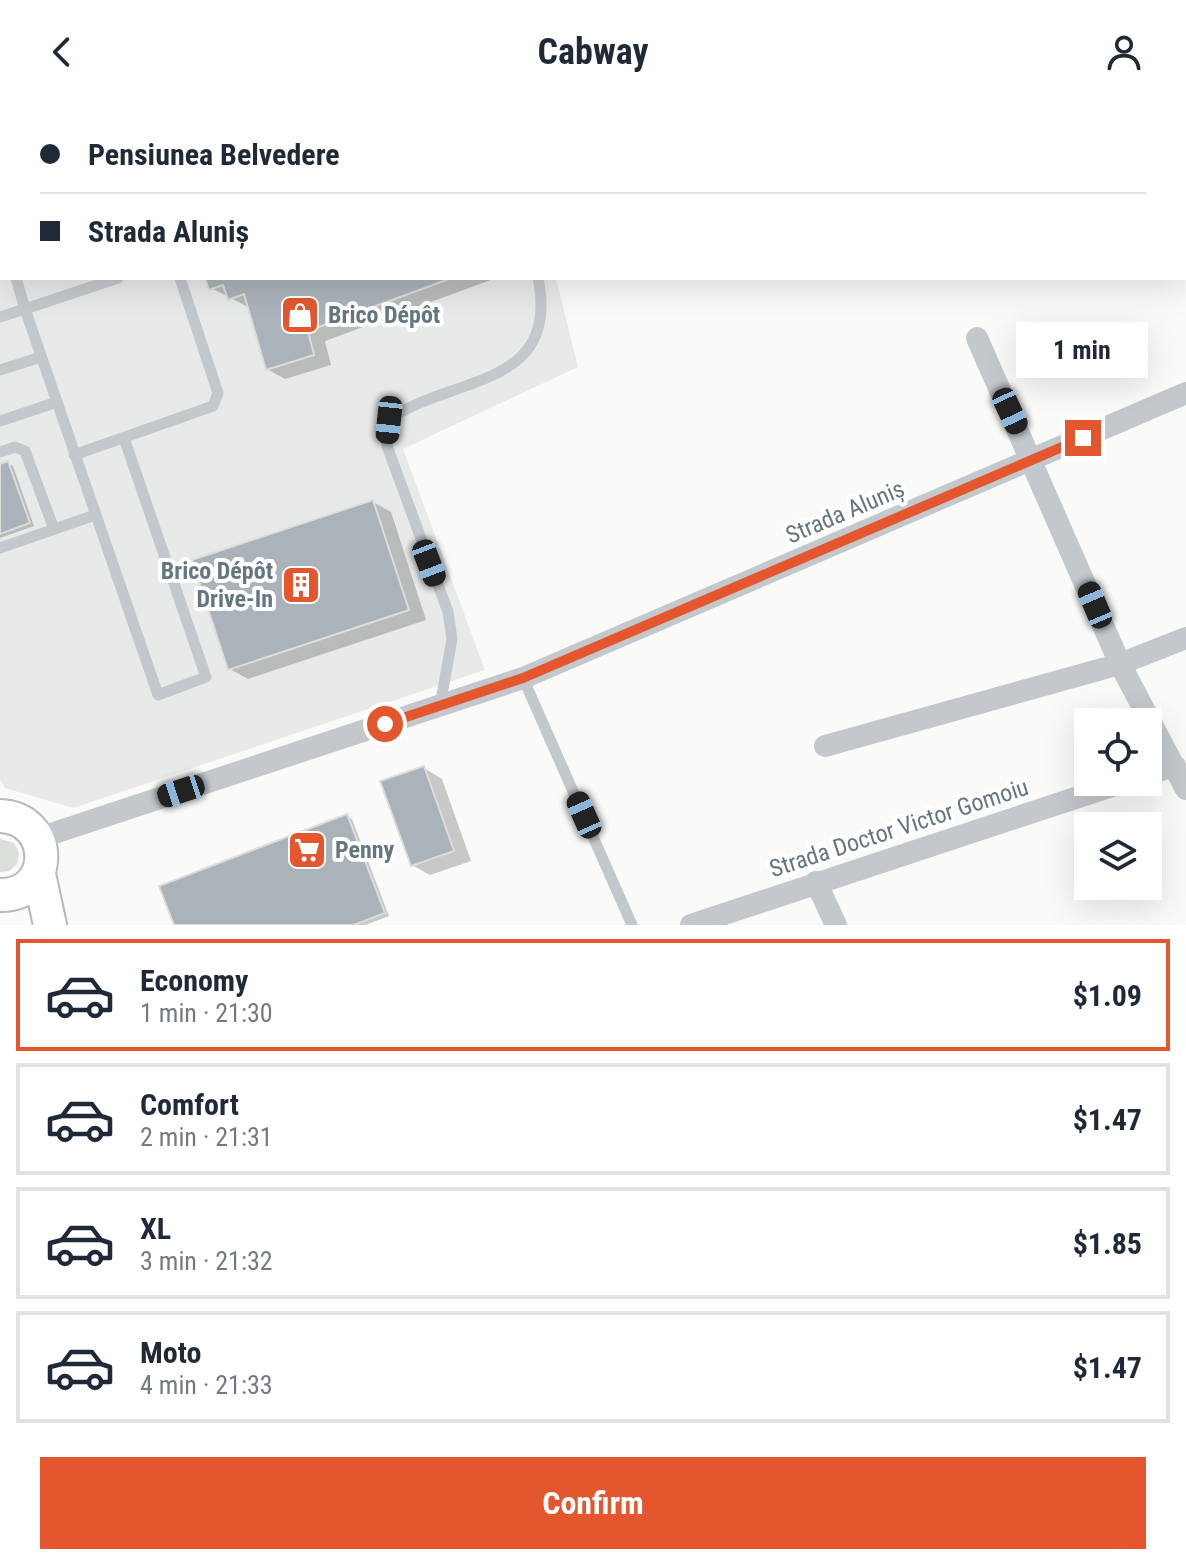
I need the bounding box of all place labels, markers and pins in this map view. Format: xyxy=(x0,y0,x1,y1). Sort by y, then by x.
shop icon: Brico Dépôt xyxy=(279,294,321,336)
place label: Brico Dépôt xyxy=(328,301,440,329)
place label: Brico Dépôt Drive-In xyxy=(161,557,273,613)
building icon: Brico Dépôt Drive-In xyxy=(280,564,322,606)
supermarket icon: Penny xyxy=(286,829,328,871)
place label: Penny xyxy=(335,836,395,864)

